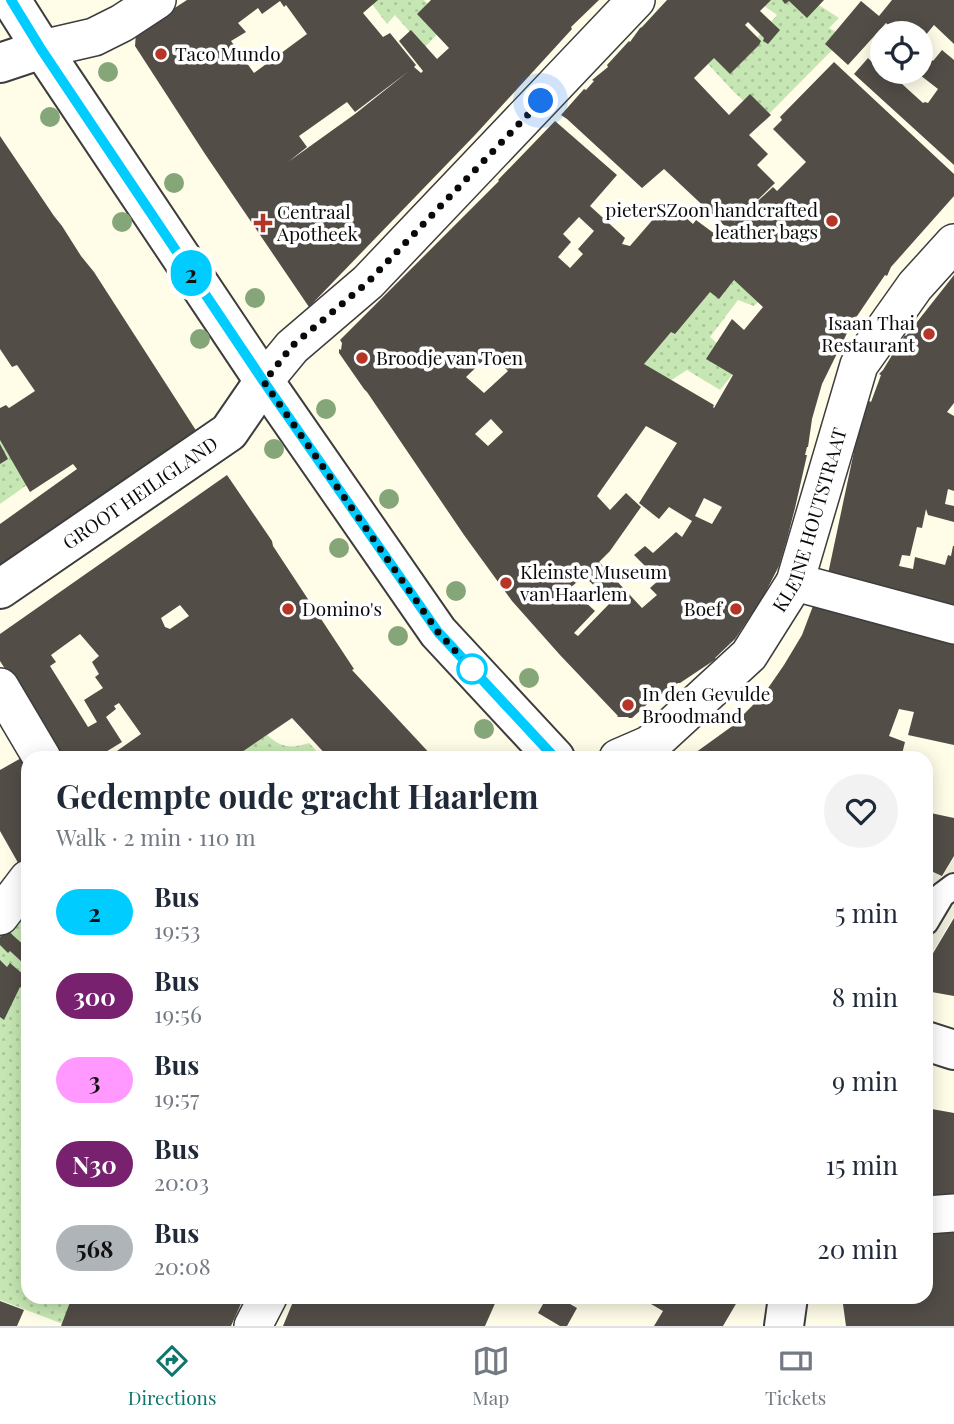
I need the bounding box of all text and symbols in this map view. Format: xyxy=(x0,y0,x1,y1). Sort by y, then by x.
map controls xyxy=(870,21,933,84)
button: locate xyxy=(870,21,933,84)
place label: Taco Mundo xyxy=(175,40,281,66)
marker: Taco Mundo xyxy=(153,46,169,62)
your location xyxy=(523,83,558,118)
place label: pieterSZoon handcrafted leather bags xyxy=(605,196,818,244)
place label: Centraal Apotheek xyxy=(276,198,359,246)
marker: pieterSZoon handcrafted leather bags xyxy=(824,213,840,229)
marker: Centraal Apotheek xyxy=(255,215,271,231)
line badge: 2 xyxy=(168,250,214,296)
text: 2 xyxy=(185,257,197,289)
place label: Isaan Thai Restaurant xyxy=(821,309,915,357)
marker: Isaan Thai Restaurant xyxy=(921,326,937,342)
place label: Broodje van Toen xyxy=(376,344,524,370)
marker: Broodje van Toen xyxy=(354,350,370,366)
street label: KLEINE HOUTSTRAAT xyxy=(765,424,852,616)
street label: GROOT HEILIGLAND xyxy=(57,430,223,555)
place label: Kleinste Museum van Haarlem xyxy=(519,558,667,606)
marker: Kleinste Museum van Haarlem xyxy=(498,575,514,591)
place label: Domino's xyxy=(302,595,382,621)
place label: Boef xyxy=(684,595,724,621)
marker: Domino's xyxy=(280,601,296,617)
marker: Boef xyxy=(728,601,744,617)
unlabelled marker xyxy=(457,654,487,684)
place label: In den Gevulde Broodmand xyxy=(642,680,770,728)
marker: In den Gevulde Broodmand xyxy=(620,697,636,713)
text: Gedempte oude gracht Haarlem xyxy=(56,773,539,817)
button: heart xyxy=(824,774,898,848)
text: Walk · 2 min · 110 m xyxy=(56,821,256,852)
text: Bus xyxy=(154,879,199,914)
text: 5 min xyxy=(835,895,898,930)
text: 2 xyxy=(88,896,101,928)
text: 19:53 xyxy=(154,914,200,945)
text: Bus xyxy=(154,963,199,998)
text: 8 min xyxy=(832,979,898,1014)
text: 300 xyxy=(73,980,116,1012)
text: 19:56 xyxy=(154,998,202,1029)
text: Bus xyxy=(154,1047,199,1082)
text: 9 min xyxy=(832,1063,898,1098)
text: 3 xyxy=(89,1064,100,1096)
text: 19:57 xyxy=(154,1082,199,1113)
text: Bus xyxy=(154,1131,199,1166)
text: 15 min xyxy=(826,1147,898,1182)
text: N30 xyxy=(72,1148,117,1180)
text: 20:03 xyxy=(154,1166,209,1197)
text: Bus xyxy=(154,1215,199,1250)
text: 20 min xyxy=(817,1231,898,1266)
text: 568 xyxy=(76,1232,113,1264)
text: 20:08 xyxy=(154,1250,211,1281)
tab: Directions xyxy=(128,1342,216,1410)
tab: Map xyxy=(472,1342,510,1410)
tab: Tickets xyxy=(765,1342,826,1410)

